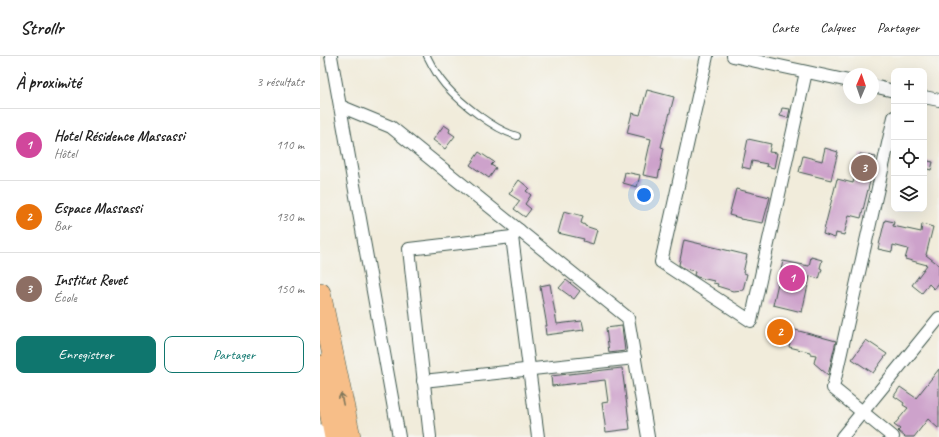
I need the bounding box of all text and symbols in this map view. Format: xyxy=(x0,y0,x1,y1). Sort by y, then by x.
text: Strollr xyxy=(20,16,63,40)
text: Carte xyxy=(771,19,798,36)
text: Calques xyxy=(820,19,855,36)
text: Partager xyxy=(877,19,919,36)
north arrow xyxy=(843,68,879,104)
map controls xyxy=(891,68,927,212)
button: + xyxy=(891,68,927,104)
text: À proximité xyxy=(16,72,81,93)
text: 3 résultats xyxy=(256,74,304,90)
button: − xyxy=(891,104,927,140)
text: Hotel Résidence Massassi xyxy=(54,127,185,146)
text: 1 xyxy=(26,137,32,153)
text: 110 m xyxy=(276,137,304,153)
button: locate xyxy=(891,140,927,176)
text: Hôtel xyxy=(54,146,77,162)
pin: 3 xyxy=(851,153,877,183)
button: layers xyxy=(891,176,927,212)
your location xyxy=(634,185,654,205)
text: Espace Massassi xyxy=(54,199,142,218)
text: 2 xyxy=(26,209,32,225)
text: 130 m xyxy=(276,209,304,225)
text: Bar xyxy=(54,218,71,234)
pin: 1 xyxy=(779,263,805,293)
text: Institut Revet xyxy=(54,271,127,290)
text: 3 xyxy=(26,281,32,297)
text: 150 m xyxy=(276,281,304,297)
text: École xyxy=(54,290,77,306)
pin: 2 xyxy=(767,317,793,347)
button: Enregistrer xyxy=(16,336,156,373)
button: Partager xyxy=(164,336,304,373)
one-way arrow xyxy=(338,393,346,406)

